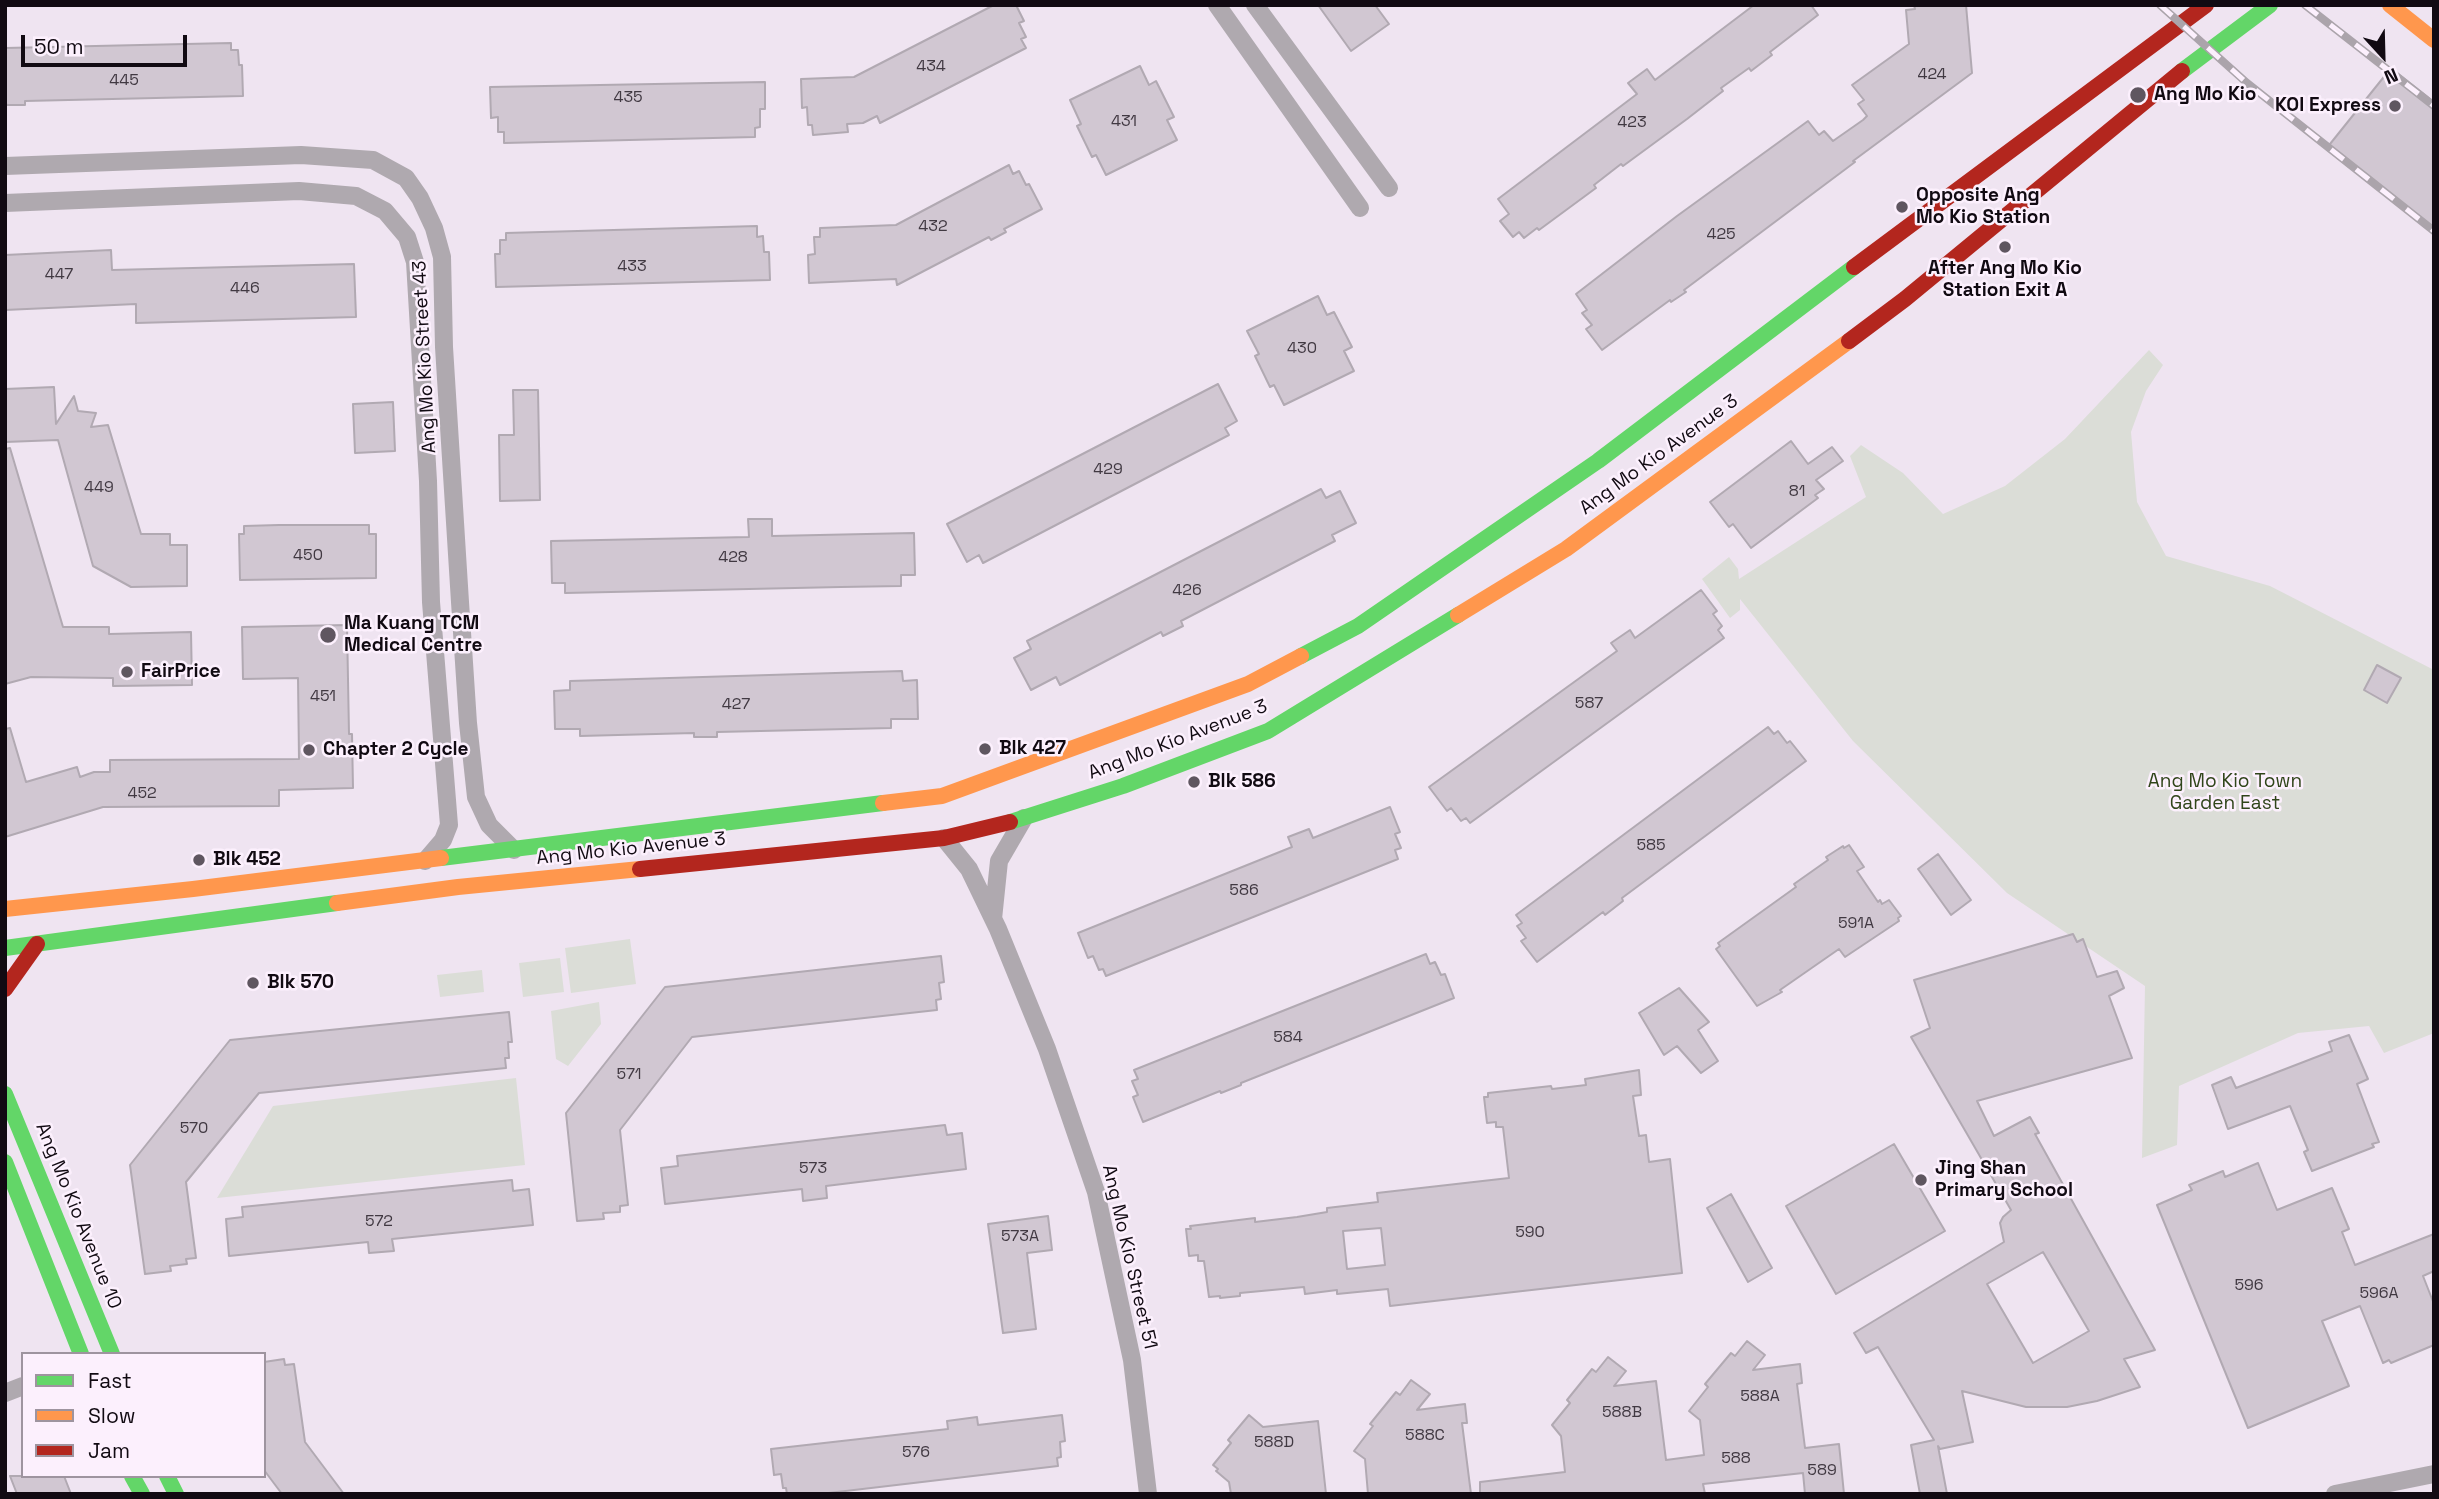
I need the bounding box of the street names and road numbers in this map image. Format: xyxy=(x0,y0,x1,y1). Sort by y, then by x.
street label: Ang Mo Kio Street 43 xyxy=(409,260,441,454)
street label: Ang Mo Kio Avenue 3 xyxy=(1575,390,1743,520)
street label: Ang Mo Kio Avenue 3 xyxy=(1085,695,1271,785)
street label: Ang Mo Kio Avenue 3 xyxy=(535,828,727,870)
street label: Ang Mo Kio Avenue 10 xyxy=(30,1120,126,1312)
street label: Ang Mo Kio Street 51 xyxy=(1097,1163,1161,1351)

